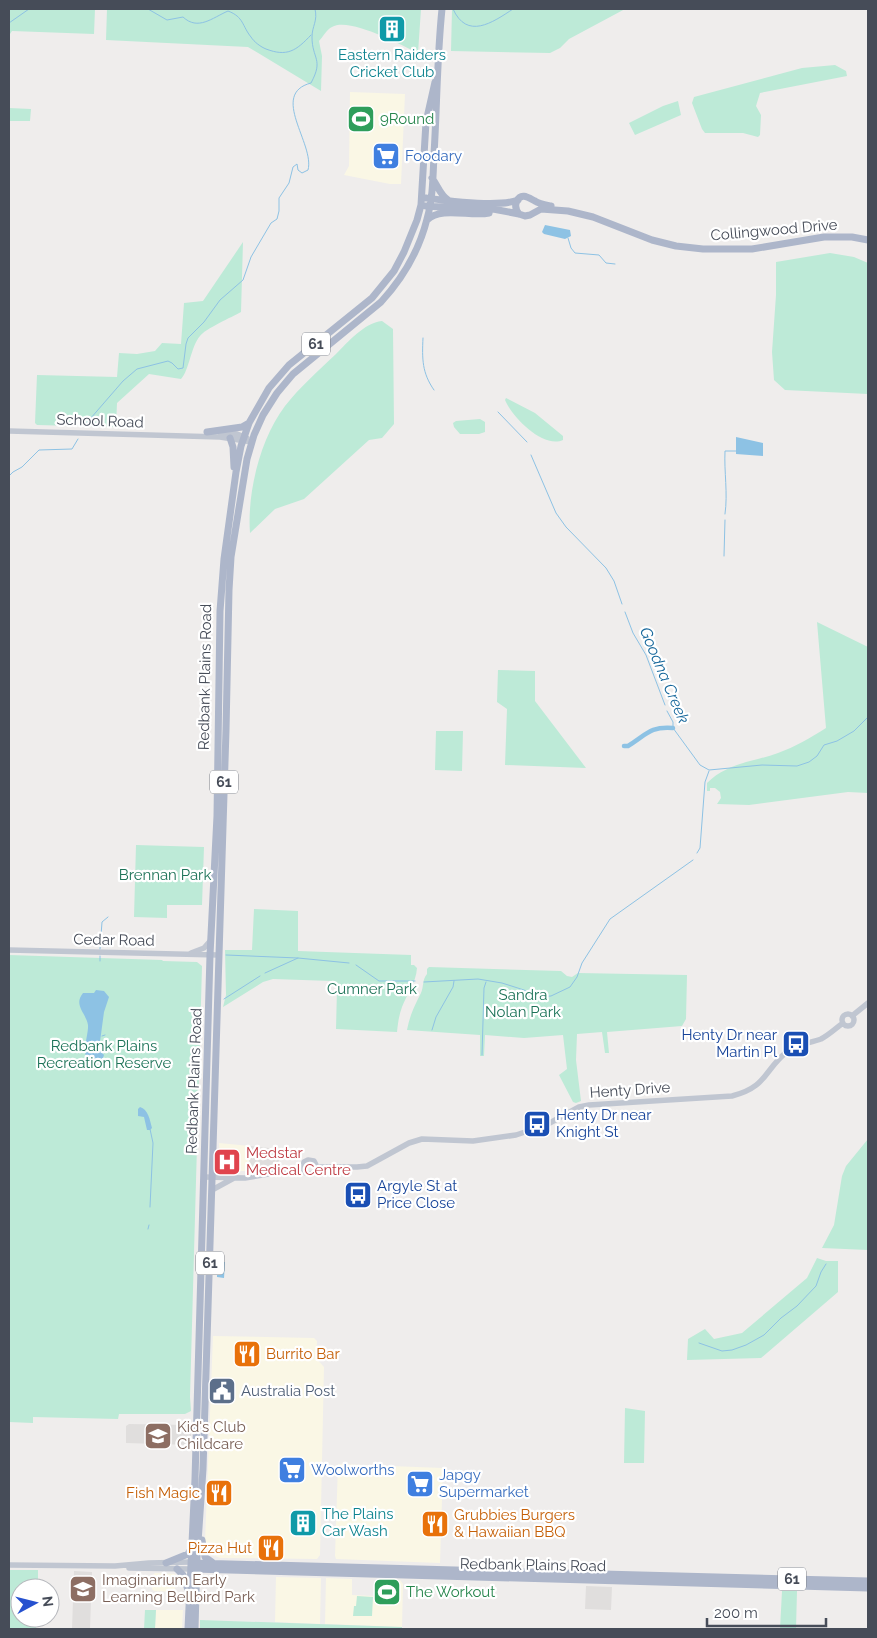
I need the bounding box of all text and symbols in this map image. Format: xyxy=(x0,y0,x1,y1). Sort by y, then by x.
building icon: Eastern Raiders Cricket Club xyxy=(377,14,407,44)
place label: Eastern Raiders Cricket Club xyxy=(338,46,446,81)
sports icon: 9Round xyxy=(346,104,376,134)
place label: 9Round xyxy=(380,110,434,128)
supermarket icon: Foodary xyxy=(371,141,401,171)
place label: Foodary xyxy=(405,147,462,165)
street label: Collingwood Drive xyxy=(710,215,838,245)
road number: 61 xyxy=(302,332,330,356)
street label: School Road xyxy=(56,410,144,432)
street label: Redbank Plains Road xyxy=(195,604,215,750)
water label: Goodna Creek xyxy=(636,624,694,727)
road number: 61 xyxy=(210,770,238,794)
park label: Brennan Park xyxy=(119,866,211,884)
street label: Cedar Road xyxy=(73,930,155,950)
park label: Cumner Park xyxy=(327,980,417,998)
park label: Sandra Nolan Park xyxy=(485,986,561,1021)
street label: Redbank Plains Road xyxy=(182,1008,206,1154)
place label: Henty Dr near Martin Pl xyxy=(682,1026,778,1061)
bus stop icon: Henty Dr near Martin Pl xyxy=(781,1029,811,1059)
park label: Redbank Plains Recreation Reserve xyxy=(37,1037,171,1072)
street label: Henty Drive xyxy=(589,1078,671,1102)
place label: Henty Dr near Knight St xyxy=(556,1106,652,1141)
bus stop icon: Henty Dr near Knight St xyxy=(522,1109,552,1139)
place label: Medstar Medical Centre xyxy=(246,1144,351,1179)
hospital icon: Medstar Medical Centre xyxy=(212,1147,242,1177)
place label: Argyle St at Price Close xyxy=(377,1177,457,1212)
bus stop icon: Argyle St at Price Close xyxy=(343,1180,373,1210)
road number: 61 xyxy=(196,1252,224,1274)
restaurant icon: Burrito Bar xyxy=(232,1339,262,1369)
place label: Burrito Bar xyxy=(266,1345,341,1363)
public building icon: Australia Post xyxy=(207,1376,237,1406)
place label: Australia Post xyxy=(241,1382,335,1400)
place label: Kid's Club Childcare xyxy=(177,1418,246,1453)
school or university icon: Kid's Club Childcare xyxy=(143,1421,173,1451)
supermarket icon: Woolworths xyxy=(277,1455,307,1485)
place label: Woolworths xyxy=(311,1461,395,1479)
place label: Japgy Supermarket xyxy=(439,1466,529,1501)
supermarket icon: Japgy Supermarket xyxy=(405,1469,435,1499)
restaurant icon: Fish Magic xyxy=(204,1478,234,1508)
place label: Fish Magic xyxy=(126,1484,200,1502)
place label: The Plains Car Wash xyxy=(322,1505,393,1540)
place label: Grubbies Burgers & Hawaiian BBQ xyxy=(454,1506,575,1541)
building icon: The Plains Car Wash xyxy=(288,1508,318,1538)
restaurant icon: Grubbies Burgers & Hawaiian BBQ xyxy=(420,1509,450,1539)
restaurant icon: Pizza Hut xyxy=(256,1533,286,1563)
place label: Pizza Hut xyxy=(188,1539,252,1557)
street label: Redbank Plains Road xyxy=(460,1555,606,1575)
road number: 61 xyxy=(778,1568,806,1590)
place label: Imaginarium Early Learning Bellbird Park xyxy=(102,1571,255,1606)
school or university icon: Imaginarium Early Learning Bellbird Park xyxy=(68,1574,98,1604)
sports icon: The Workout xyxy=(372,1577,402,1607)
north arrow xyxy=(10,1578,60,1628)
place label: The Workout xyxy=(406,1583,495,1601)
text: N xyxy=(39,1595,56,1608)
scale bar xyxy=(707,1596,826,1628)
text: 200 m xyxy=(714,1604,758,1622)

